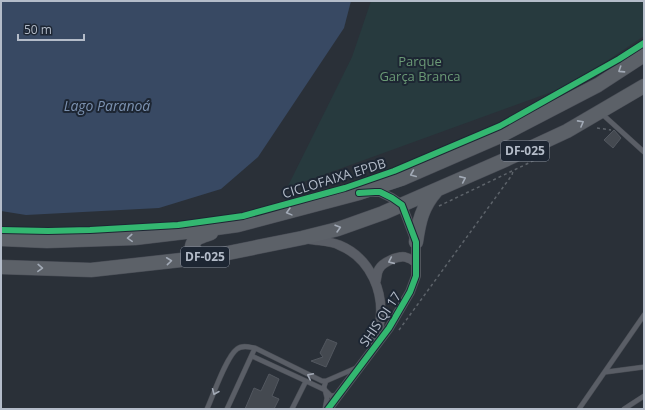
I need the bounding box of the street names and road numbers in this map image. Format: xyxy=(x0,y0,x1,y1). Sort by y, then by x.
road number: DF-025 xyxy=(501,141,549,161)
street label: CICLOFAIXA EPDB xyxy=(280,154,388,202)
road number: DF-025 xyxy=(181,247,229,267)
street label: SHIS QI 17 xyxy=(355,288,405,350)

